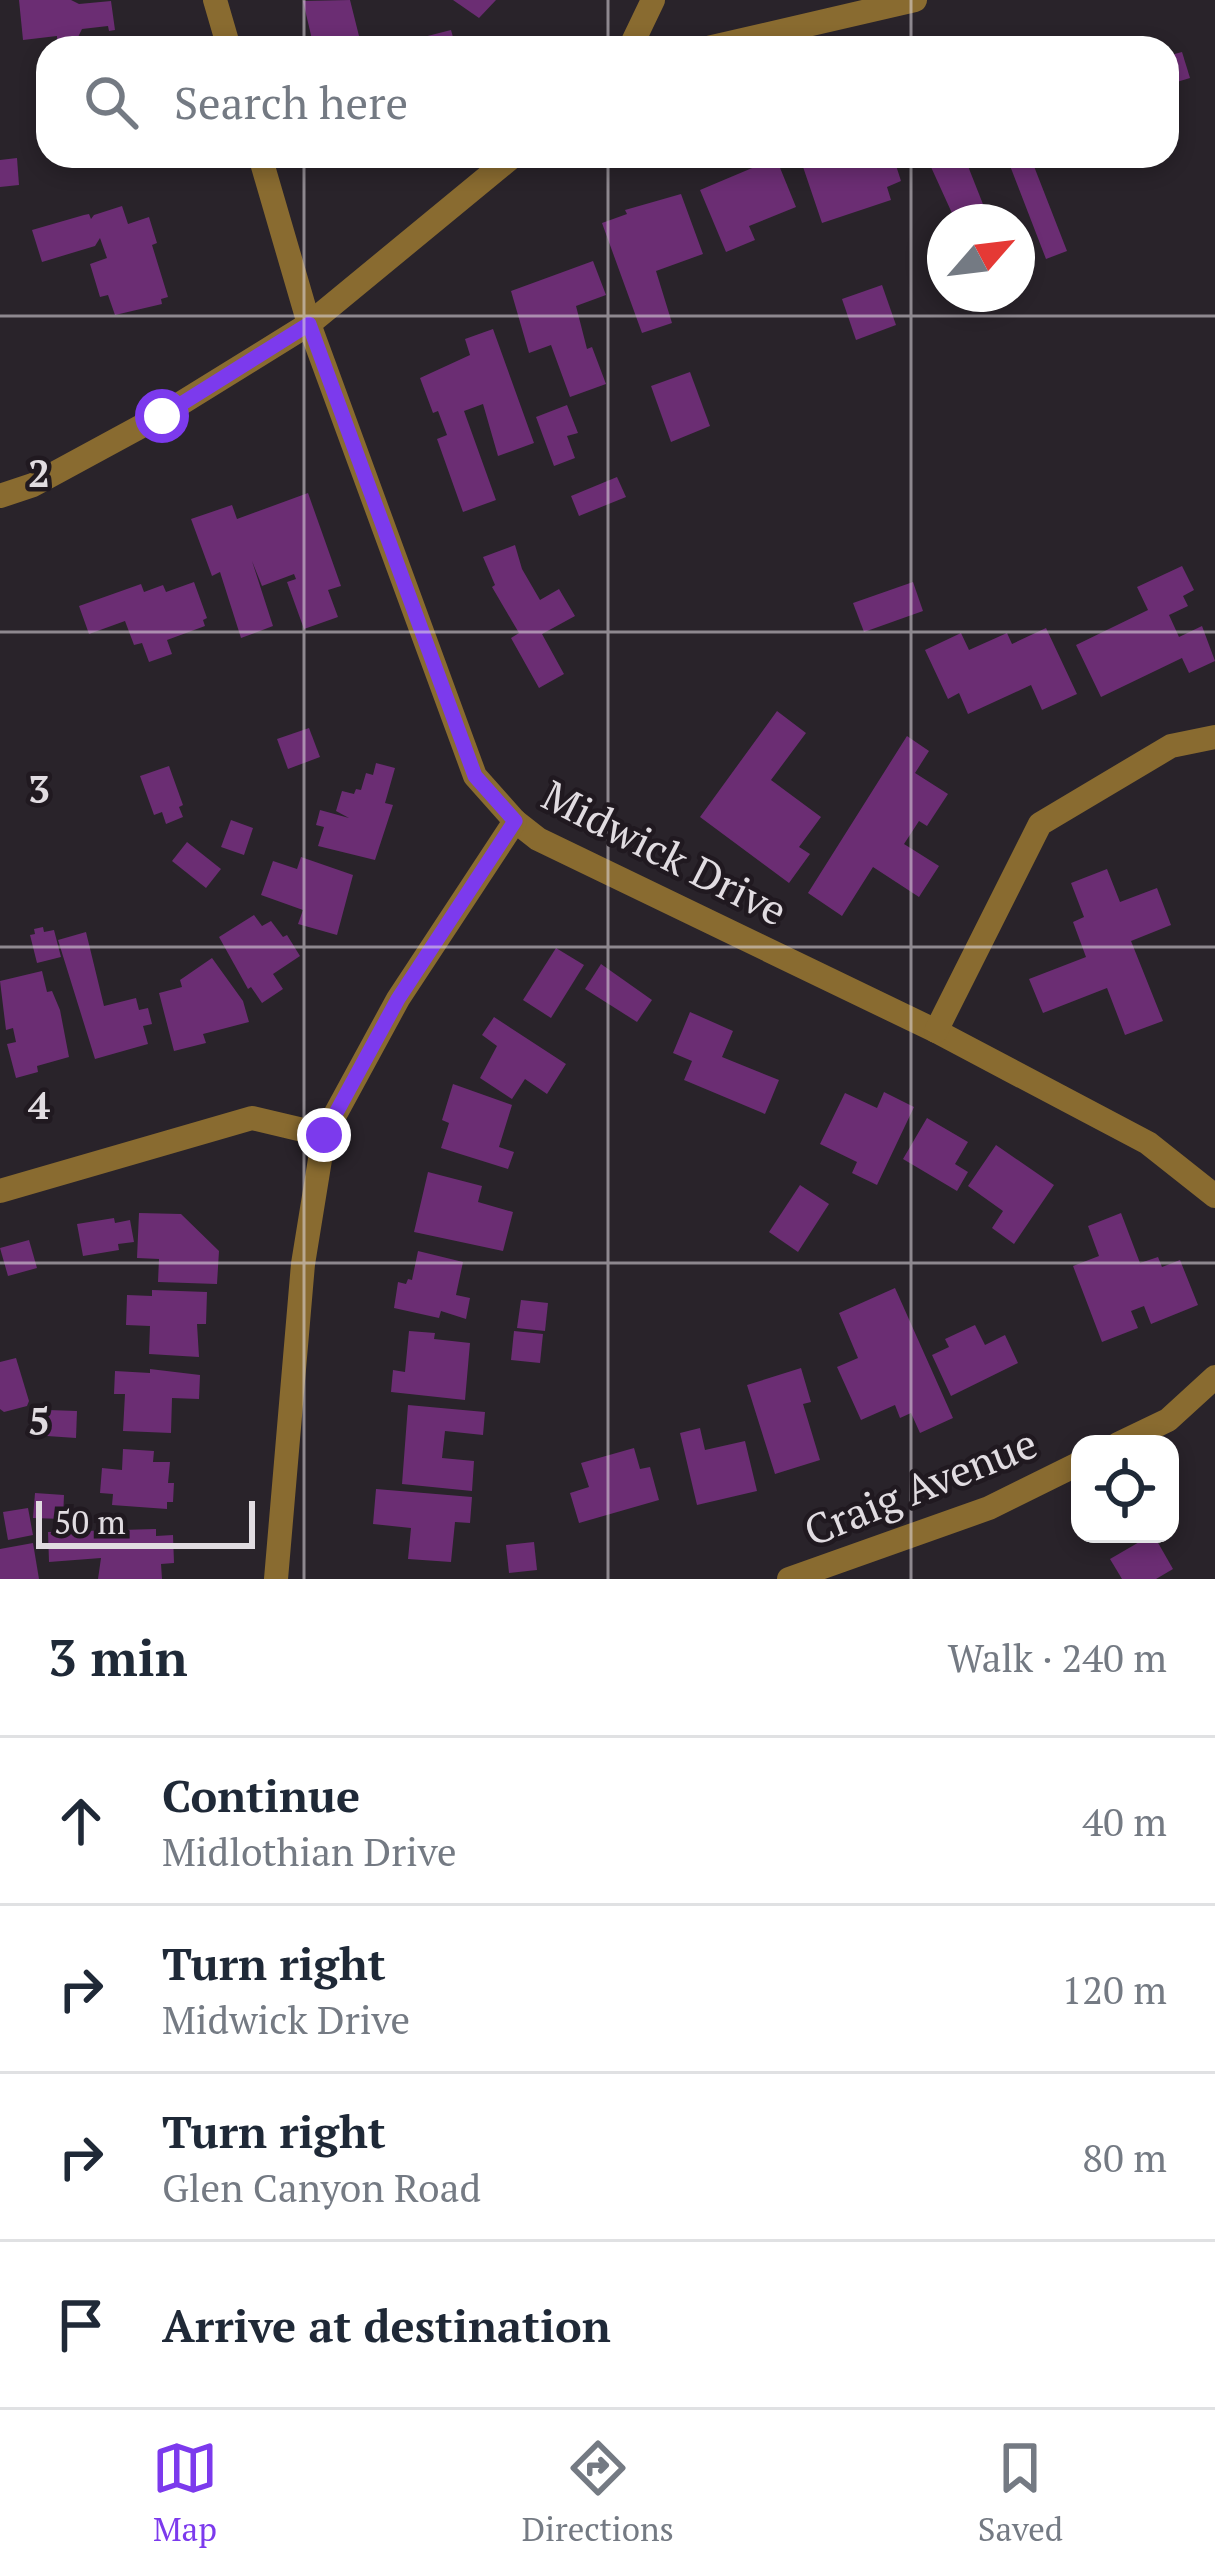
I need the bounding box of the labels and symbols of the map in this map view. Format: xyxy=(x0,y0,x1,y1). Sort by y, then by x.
north arrow xyxy=(927,204,1035,312)
route start xyxy=(135,389,189,443)
text: 2 xyxy=(28,446,50,498)
text: 3 xyxy=(28,762,50,814)
street label: Midwick Drive xyxy=(533,766,797,938)
text: 4 xyxy=(28,1078,50,1130)
route end xyxy=(297,1108,351,1162)
text: 5 xyxy=(28,1394,50,1446)
street label: Craig Avenue xyxy=(795,1414,1045,1558)
scale bar xyxy=(36,1495,255,1548)

